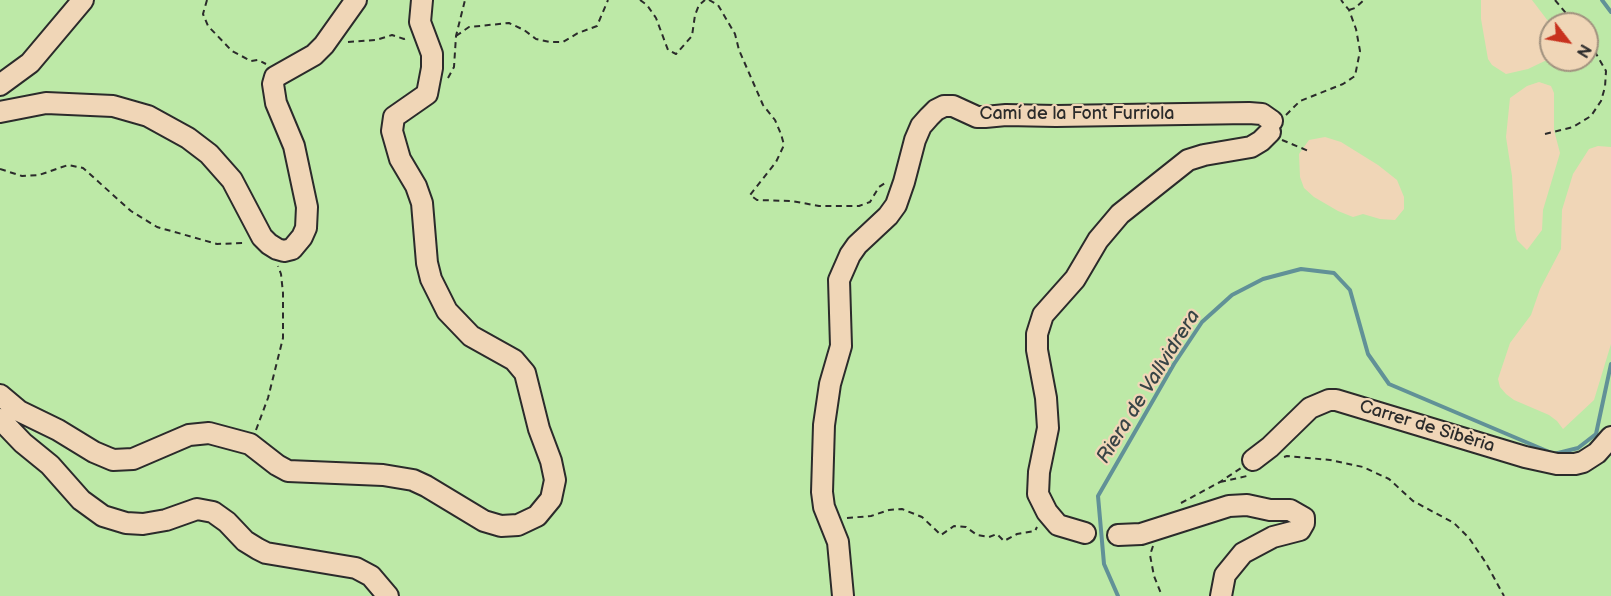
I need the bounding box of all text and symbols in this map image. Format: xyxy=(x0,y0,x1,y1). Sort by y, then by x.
north arrow xyxy=(1539,12,1599,72)
text: N xyxy=(1572,40,1594,61)
street label: Camí de la Font Furriola xyxy=(980,103,1174,125)
water label: Riera de Vallvidrera xyxy=(1092,306,1206,468)
street label: Carrer de Sibèria xyxy=(1357,396,1497,458)

